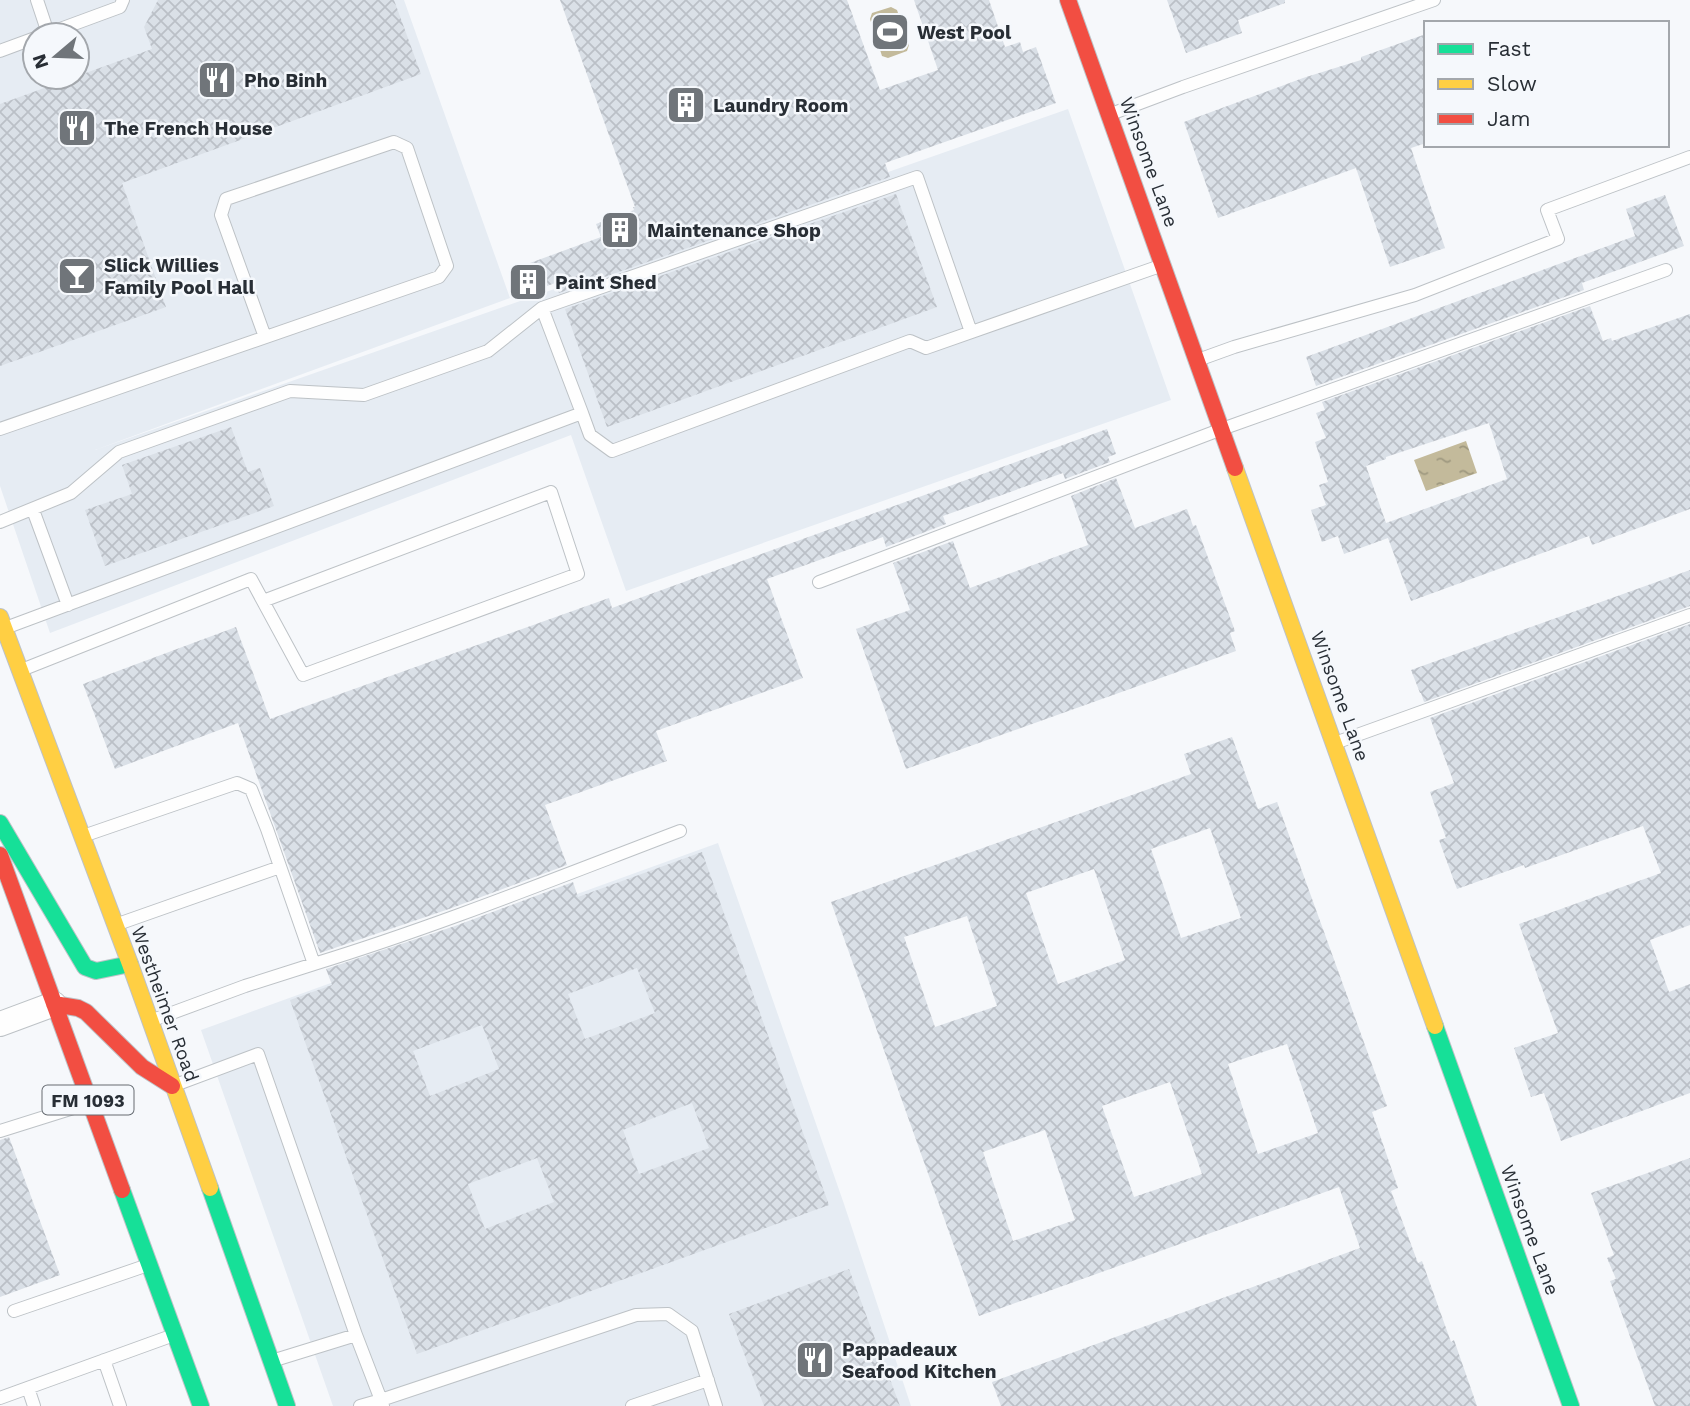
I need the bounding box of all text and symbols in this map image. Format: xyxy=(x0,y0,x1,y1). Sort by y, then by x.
sports icon: West Pool xyxy=(869,11,911,53)
north arrow xyxy=(21,21,91,91)
place label: West Pool xyxy=(917,21,1012,44)
legend xyxy=(1424,21,1669,147)
text: Fast xyxy=(1487,36,1531,61)
text: N xyxy=(27,51,54,72)
restaurant icon: Pho Binh xyxy=(196,59,238,101)
place label: Pho Binh xyxy=(244,69,327,92)
text: Slow xyxy=(1487,71,1537,96)
building icon: Laundry Room xyxy=(665,84,707,126)
place label: Laundry Room xyxy=(713,94,848,117)
street label: Winsome Lane xyxy=(1115,94,1183,230)
text: Jam xyxy=(1487,106,1530,131)
restaurant icon: The French House xyxy=(56,107,98,149)
place label: The French House xyxy=(104,117,273,140)
building icon: Maintenance Shop xyxy=(599,209,641,251)
place label: Maintenance Shop xyxy=(647,219,821,242)
place label: Slick Willies Family Pool Hall xyxy=(104,254,256,299)
bar icon: Slick Willies Family Pool Hall xyxy=(56,255,98,297)
building icon: Paint Shed xyxy=(507,261,549,303)
place label: Paint Shed xyxy=(555,271,657,294)
street label: Winsome Lane xyxy=(1306,628,1374,764)
street label: Westheimer Road xyxy=(126,923,204,1085)
road number: FM 1093 xyxy=(42,1086,134,1114)
street label: Winsome Lane xyxy=(1496,1162,1564,1298)
place label: Pappadeaux Seafood Kitchen xyxy=(842,1338,996,1383)
restaurant icon: Pappadeaux Seafood Kitchen xyxy=(794,1339,836,1381)

